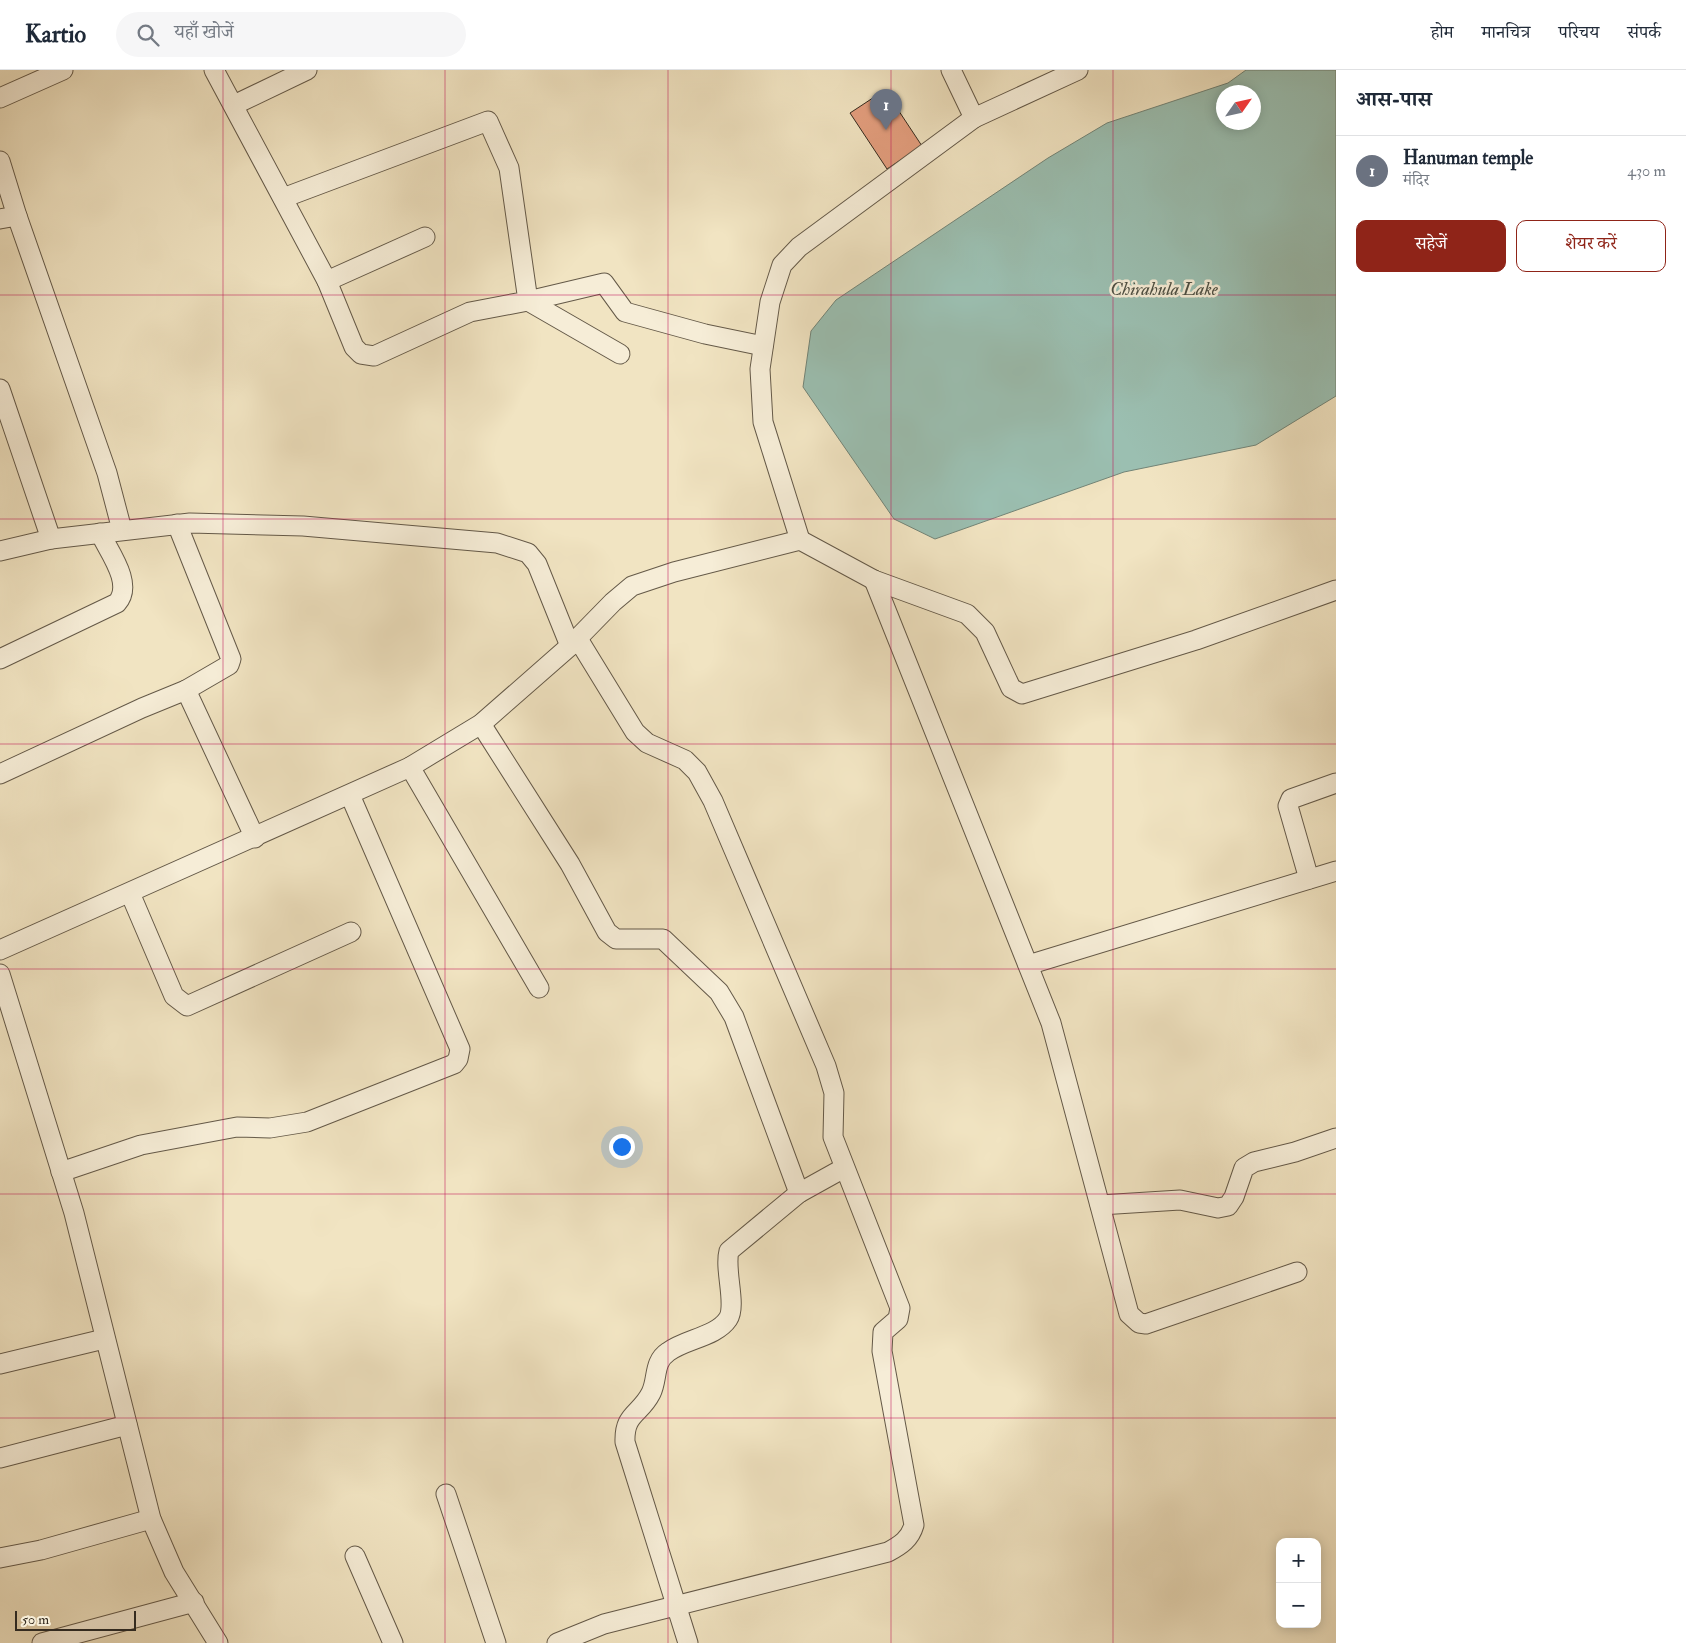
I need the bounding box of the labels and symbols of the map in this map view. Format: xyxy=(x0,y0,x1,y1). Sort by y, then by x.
north arrow xyxy=(1216,85,1261,130)
pin: 1 xyxy=(870,89,902,130)
water label: Chirahula Lake xyxy=(1110,278,1219,301)
your location xyxy=(609,1134,635,1160)
scale bar xyxy=(15,1608,136,1631)

